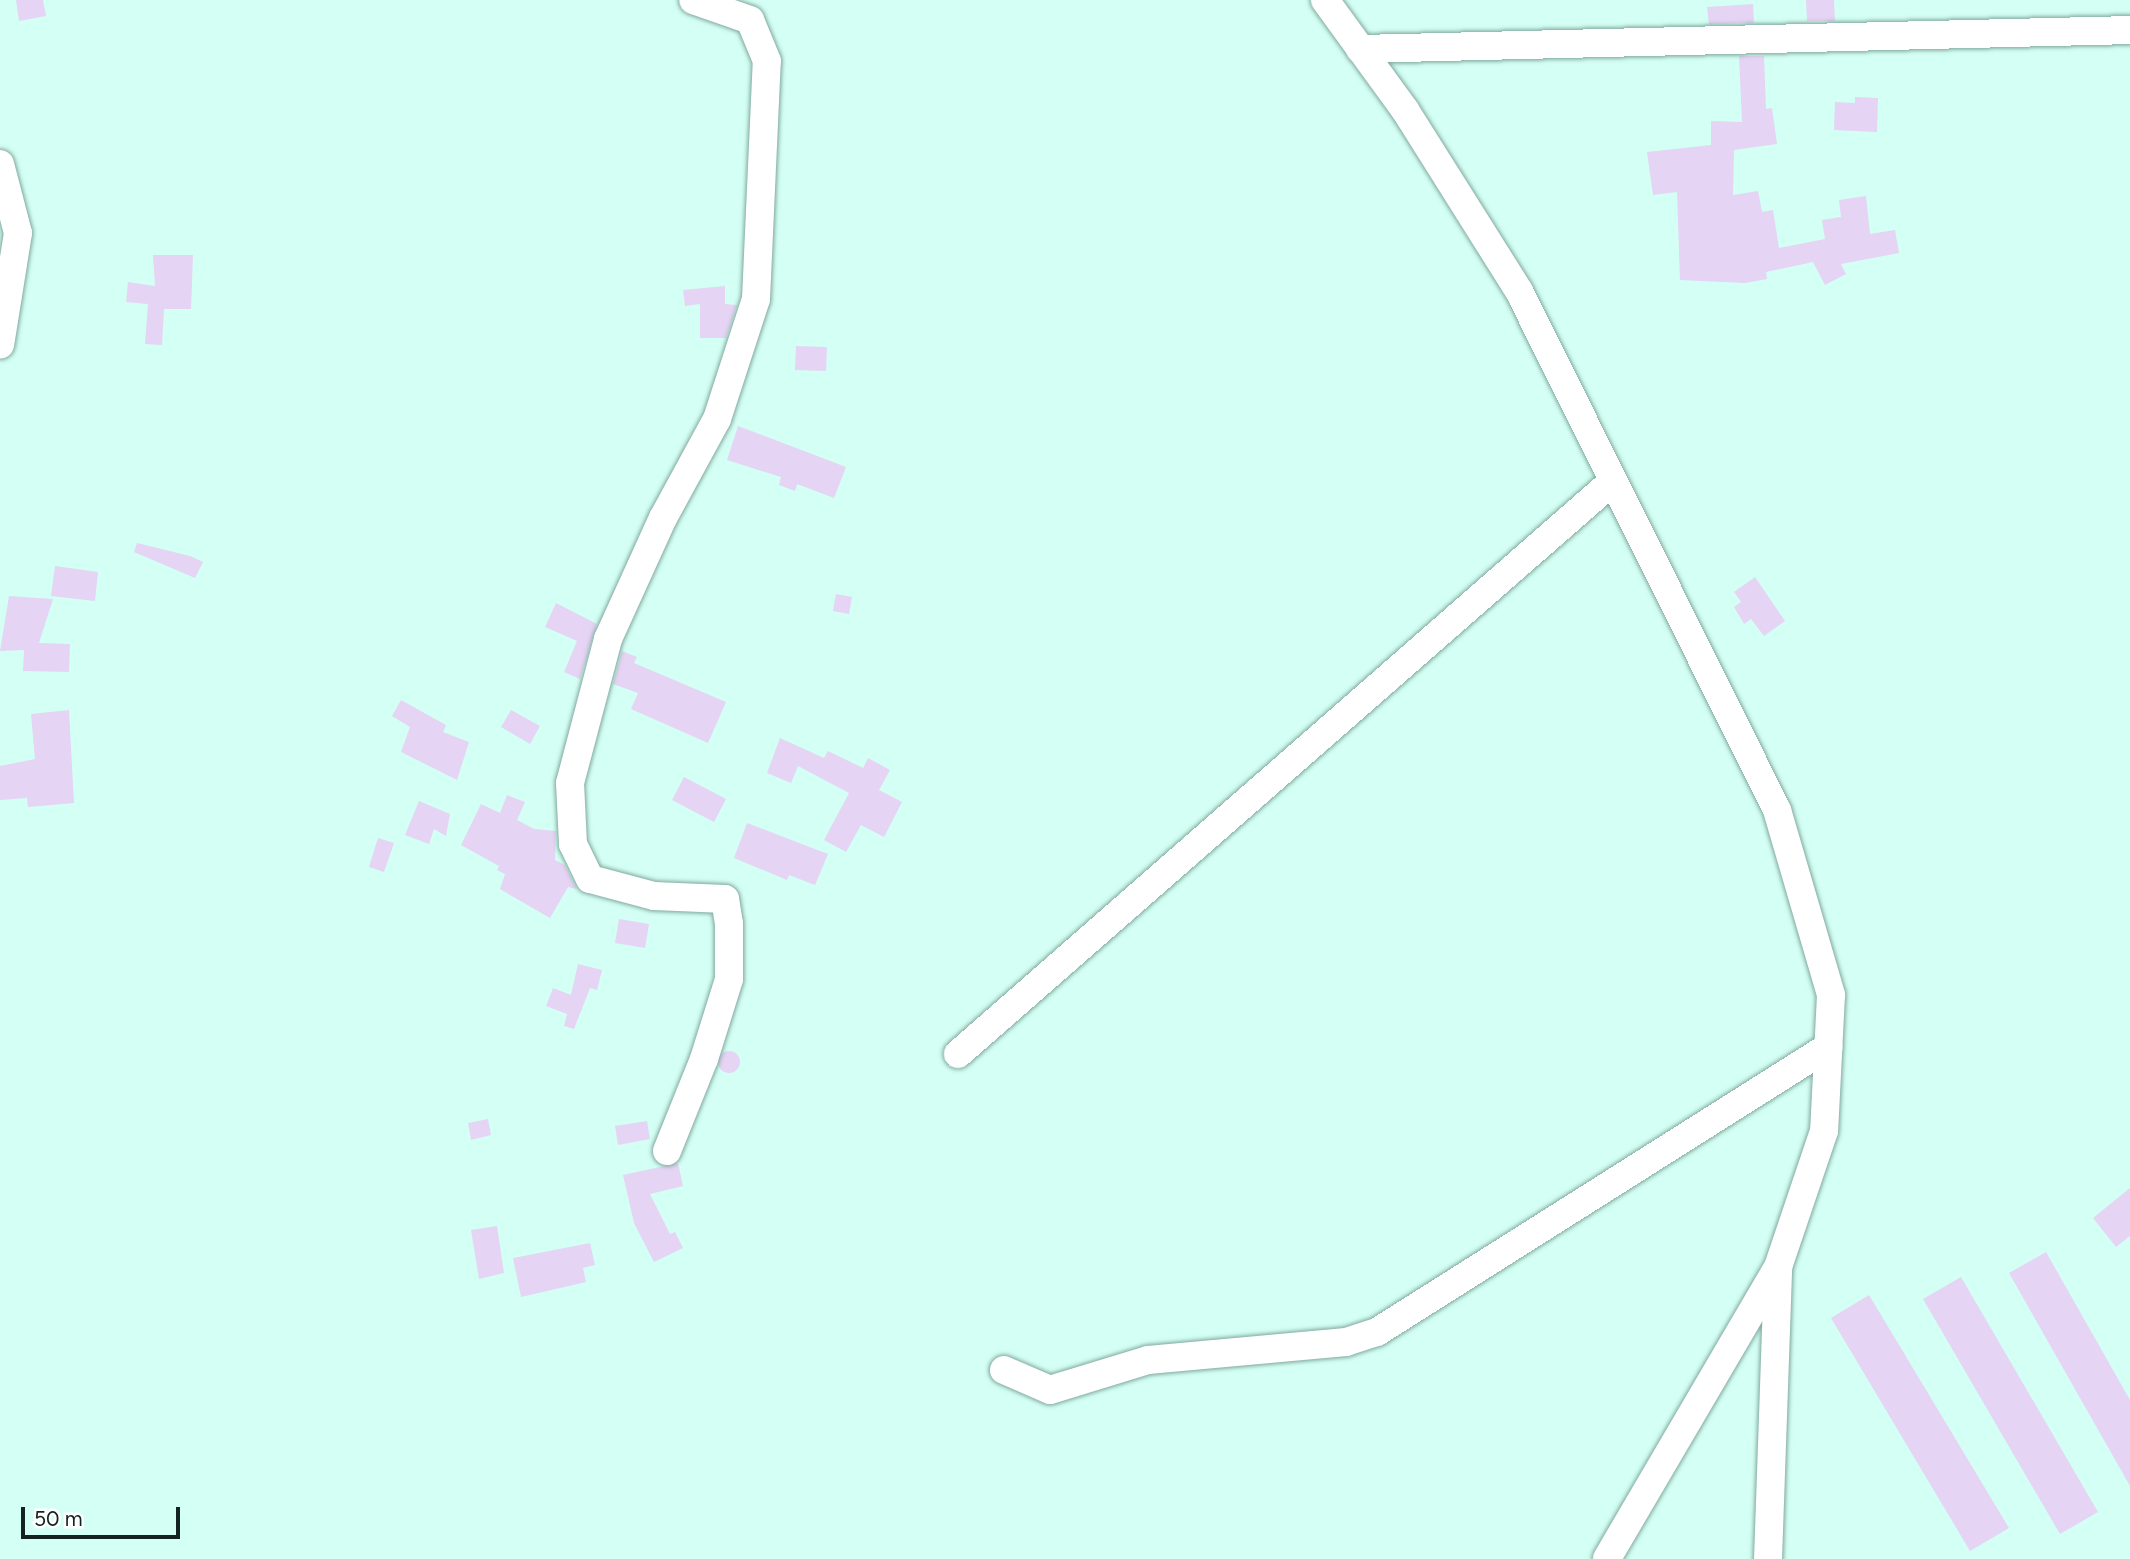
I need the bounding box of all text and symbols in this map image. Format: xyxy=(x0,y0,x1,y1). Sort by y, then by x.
scale bar xyxy=(24,1492,184,1536)
text: 50 m xyxy=(34,1506,83,1531)

